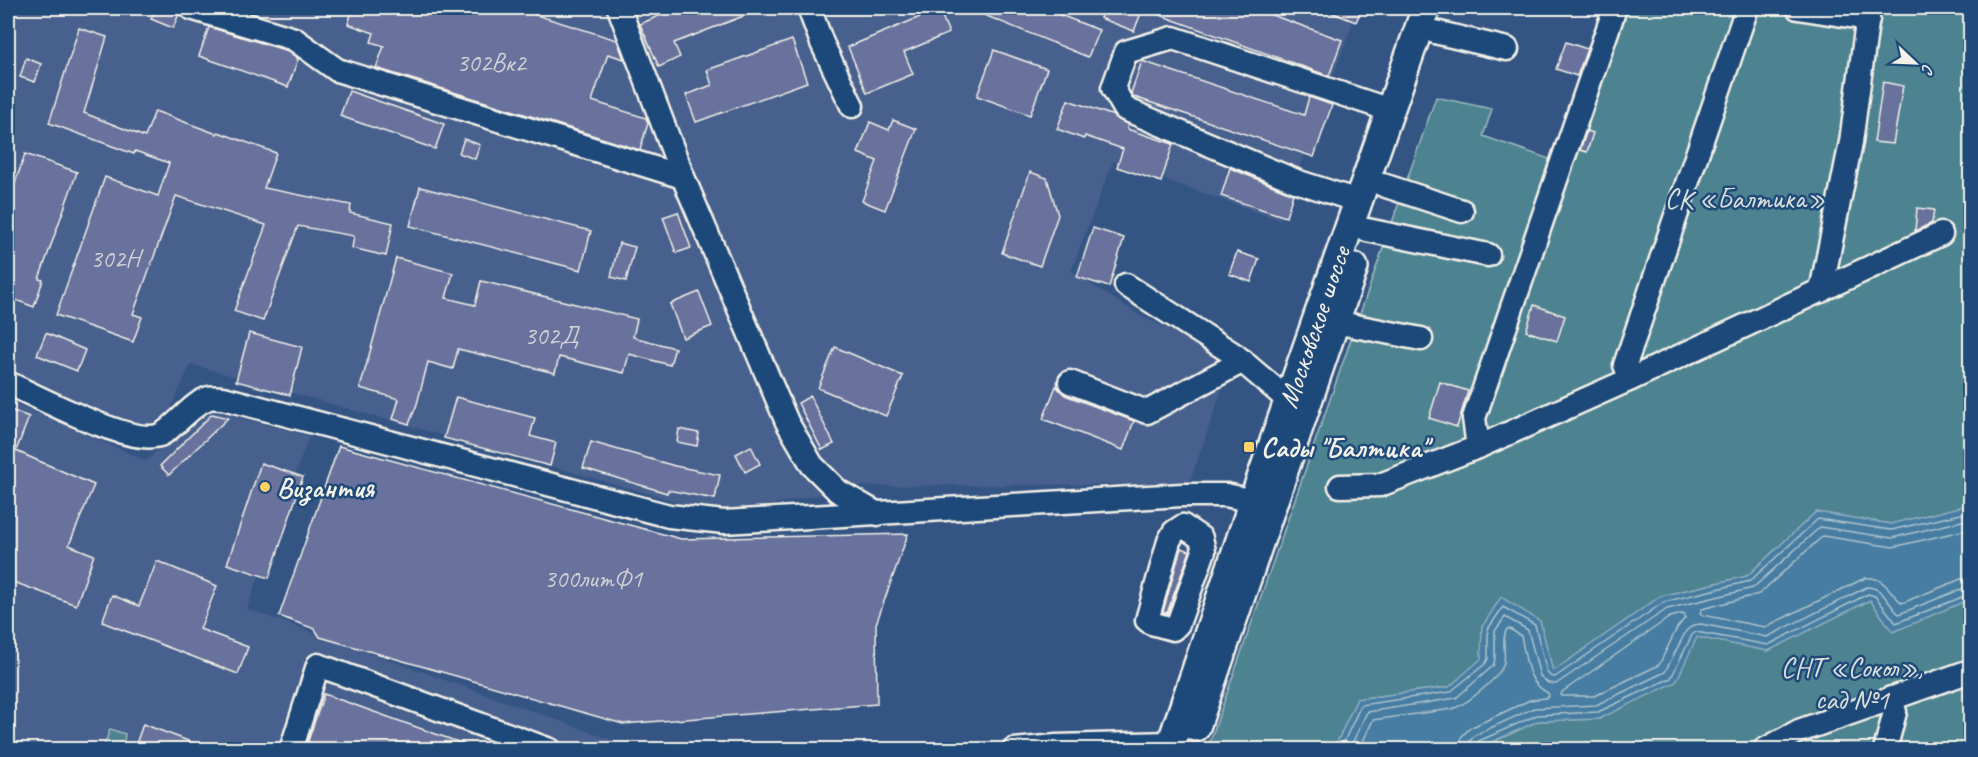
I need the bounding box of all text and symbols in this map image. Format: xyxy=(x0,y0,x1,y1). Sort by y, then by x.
north arrow xyxy=(1885,33,1945,93)
house number: 302Вк2 xyxy=(456,46,528,79)
text: С xyxy=(1916,61,1939,78)
park label: СК «Балтика» xyxy=(1665,181,1825,216)
street label: Московское шоссе xyxy=(1270,240,1359,412)
house number: 302Н xyxy=(90,242,144,275)
house number: 302Д xyxy=(524,319,580,352)
place label: Сады "Балтика" xyxy=(1261,430,1434,465)
marker: Сады "Балтика" xyxy=(1242,440,1256,454)
place label: Византия xyxy=(277,470,376,506)
marker: Византия xyxy=(258,480,272,494)
house number: 300литФ1 xyxy=(544,562,644,595)
park label: СНТ «Сокол», сад №1 xyxy=(1781,650,1923,717)

